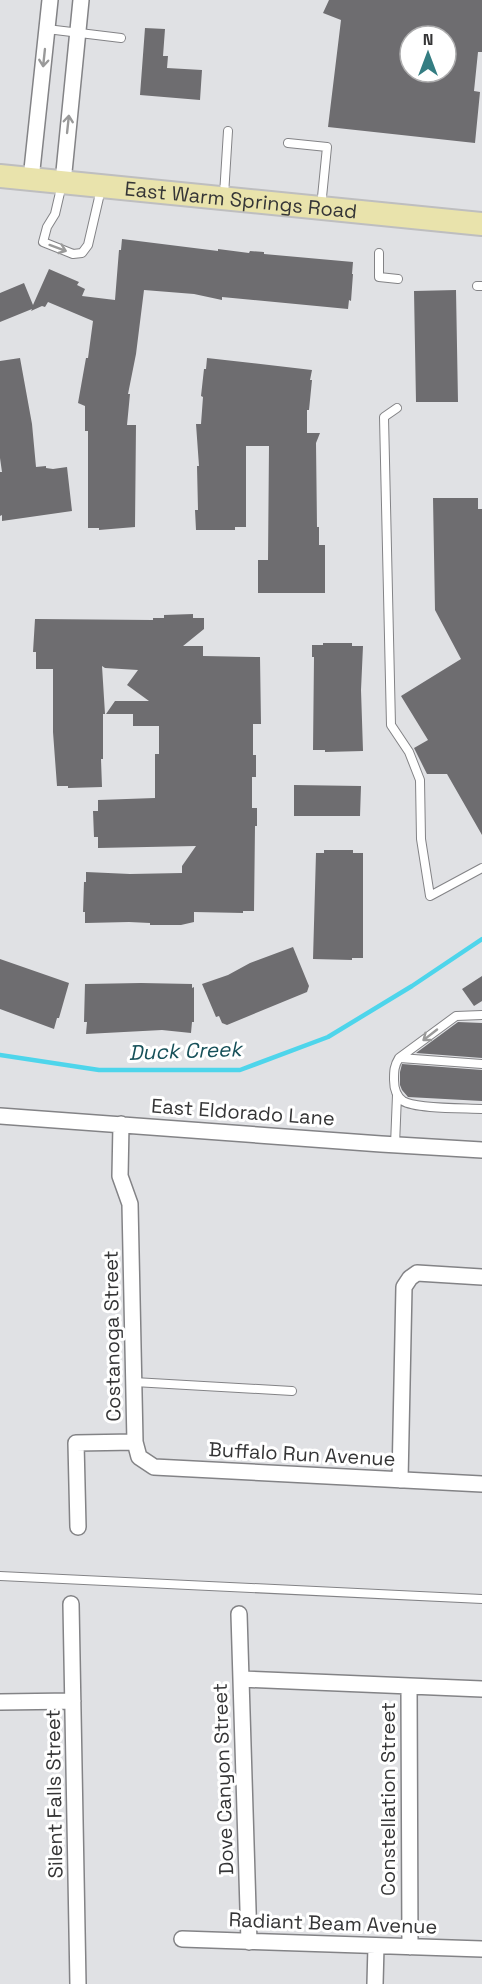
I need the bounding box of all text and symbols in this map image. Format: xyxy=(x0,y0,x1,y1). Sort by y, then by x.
north arrow xyxy=(398,24,458,84)
text: N xyxy=(423,29,433,50)
one-way arrow xyxy=(38,48,49,68)
one-way arrow xyxy=(63,115,74,135)
street label: East Warm Springs Road xyxy=(123,175,358,224)
one-way arrow xyxy=(48,244,67,255)
one-way arrow xyxy=(422,1028,438,1041)
water label: Duck Creek xyxy=(128,1035,245,1066)
street label: East Eldorado Lane xyxy=(150,1093,336,1131)
street label: Costanoga Street xyxy=(98,1250,126,1422)
street label: Buffalo Run Avenue xyxy=(208,1436,396,1472)
street label: Dove Canyon Street xyxy=(207,1683,239,1875)
street label: Constellation Street xyxy=(375,1702,401,1896)
street label: Silent Falls Street xyxy=(40,1709,68,1879)
street label: Radiant Beam Avenue xyxy=(228,1906,438,1940)

